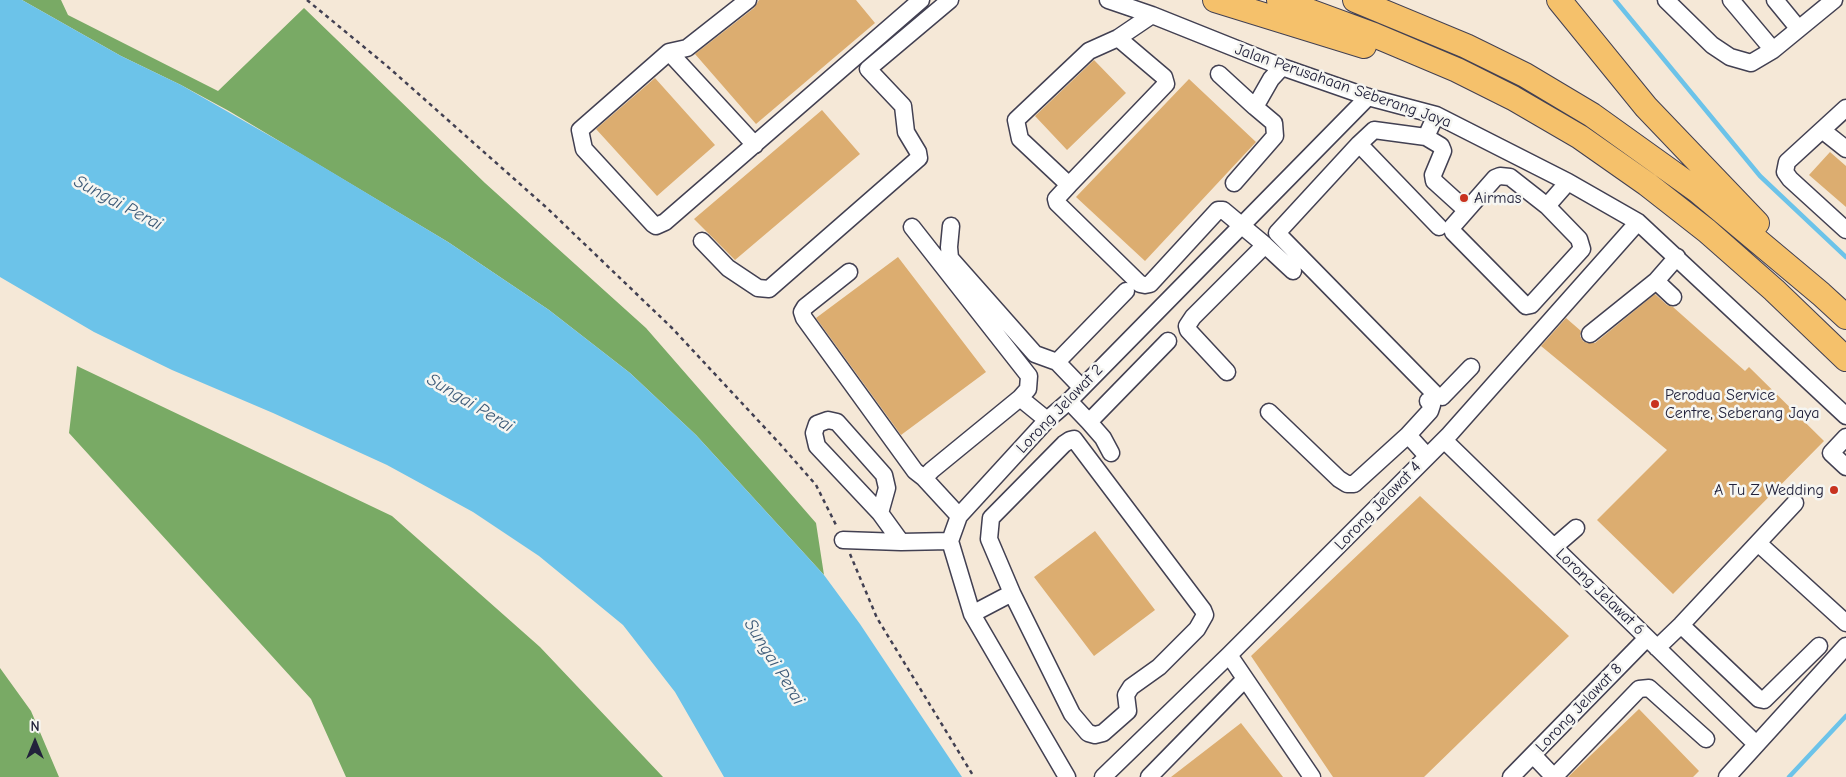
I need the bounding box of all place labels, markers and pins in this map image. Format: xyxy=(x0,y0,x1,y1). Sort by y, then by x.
place label: Airmas xyxy=(1474,188,1521,208)
marker: Airmas xyxy=(1458,192,1470,204)
place label: Perodua Service Centre, Seberang Jaya xyxy=(1665,385,1819,423)
marker: Perodua Service Centre, Seberang Jaya xyxy=(1649,398,1661,410)
place label: A Tu Z Wedding xyxy=(1714,480,1824,500)
marker: A Tu Z Wedding xyxy=(1828,484,1840,496)

